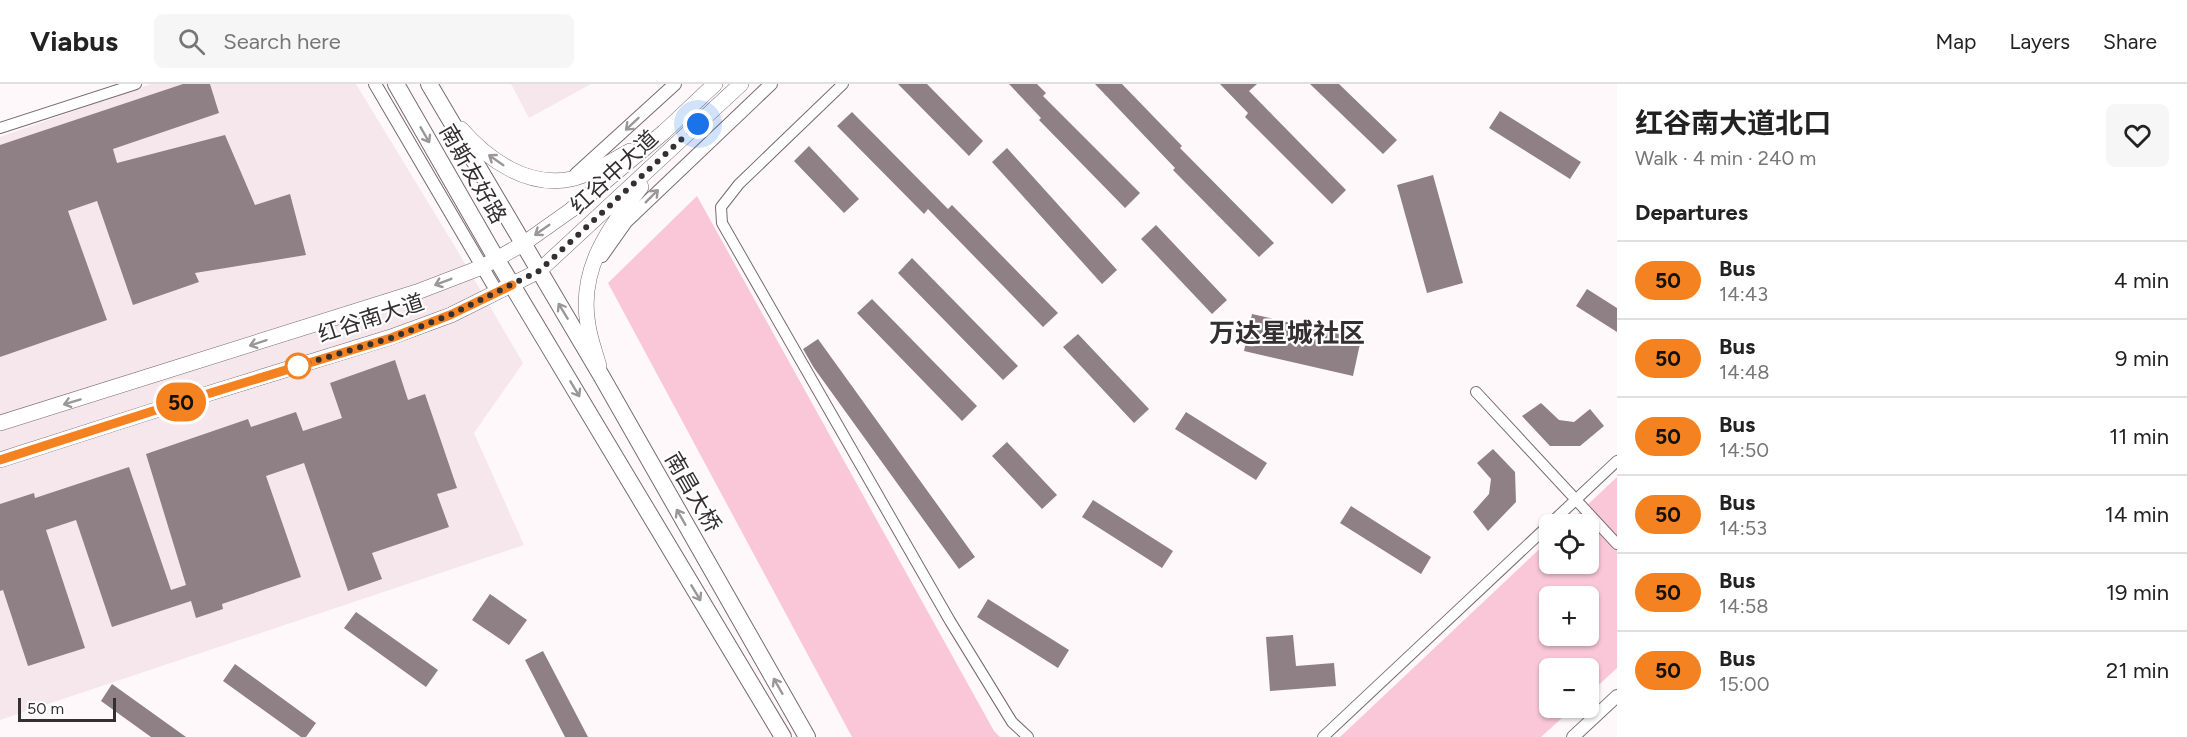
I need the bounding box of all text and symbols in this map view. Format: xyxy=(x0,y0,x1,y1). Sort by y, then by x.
search box xyxy=(154,14,574,68)
text: Viabus xyxy=(30,24,118,58)
icon: search xyxy=(175,25,208,58)
text: Search here xyxy=(223,28,341,55)
text: Map xyxy=(1936,29,1976,54)
text: Layers xyxy=(2009,29,2070,54)
text: Share xyxy=(2103,29,2157,54)
button: heart xyxy=(2106,104,2169,167)
text: 红谷南大道北口 xyxy=(1635,106,1831,140)
your location xyxy=(683,109,713,139)
one-way arrow xyxy=(625,117,640,131)
street label: 南斯友好路 xyxy=(434,120,512,228)
street label: 红谷中大道 xyxy=(565,125,663,219)
one-way arrow xyxy=(419,126,431,143)
text: Walk · 4 min · 240 m xyxy=(1635,146,1816,170)
one-way arrow xyxy=(488,154,504,166)
one-way arrow xyxy=(645,188,660,203)
text: Departures xyxy=(1635,199,1748,226)
one-way arrow xyxy=(535,224,551,236)
text: Bus xyxy=(1719,255,1755,282)
text: 4 min xyxy=(2114,267,2169,294)
text: 50 xyxy=(1655,268,1681,293)
one-way arrow xyxy=(434,278,453,289)
text: 14:43 xyxy=(1719,282,1768,306)
street label: 红谷南大道 xyxy=(315,288,427,348)
one-way arrow xyxy=(556,303,568,320)
district label: 万达星城社区 xyxy=(1209,317,1365,349)
text: Bus xyxy=(1719,333,1755,360)
one-way arrow xyxy=(249,338,268,349)
text: 9 min xyxy=(2115,345,2169,372)
text: 50 xyxy=(1655,346,1681,371)
unlabelled marker xyxy=(285,353,311,379)
text: 14:48 xyxy=(1719,360,1769,384)
one-way arrow xyxy=(569,380,581,397)
line badge: 50 xyxy=(154,382,208,422)
text: 50 xyxy=(168,390,194,415)
one-way arrow xyxy=(63,397,82,408)
text: Bus xyxy=(1719,411,1755,438)
text: 11 min xyxy=(2109,423,2169,450)
text: 50 xyxy=(1655,424,1681,449)
text: 14:50 xyxy=(1719,438,1769,462)
street label: 南昌大桥 xyxy=(659,447,727,537)
text: Bus xyxy=(1719,489,1755,516)
text: 14 min xyxy=(2105,501,2169,528)
text: 50 xyxy=(1655,502,1681,527)
one-way arrow xyxy=(675,509,687,526)
map controls xyxy=(1539,514,1599,718)
button: locate xyxy=(1539,514,1599,574)
text: 14:53 xyxy=(1719,516,1767,540)
text: Bus xyxy=(1719,567,1755,594)
text: 19 min xyxy=(2106,579,2169,606)
text: 50 xyxy=(1655,580,1681,605)
one-way arrow xyxy=(691,584,703,601)
button: + xyxy=(1539,586,1599,646)
text: 14:58 xyxy=(1719,594,1769,618)
text: Bus xyxy=(1719,645,1755,672)
text: 21 min xyxy=(2106,657,2169,684)
button: − xyxy=(1539,658,1599,718)
text: 50 xyxy=(1655,658,1681,683)
text: 15:00 xyxy=(1719,672,1769,696)
one-way arrow xyxy=(771,678,783,695)
scale bar xyxy=(18,695,116,722)
text: 50 m xyxy=(27,699,64,718)

